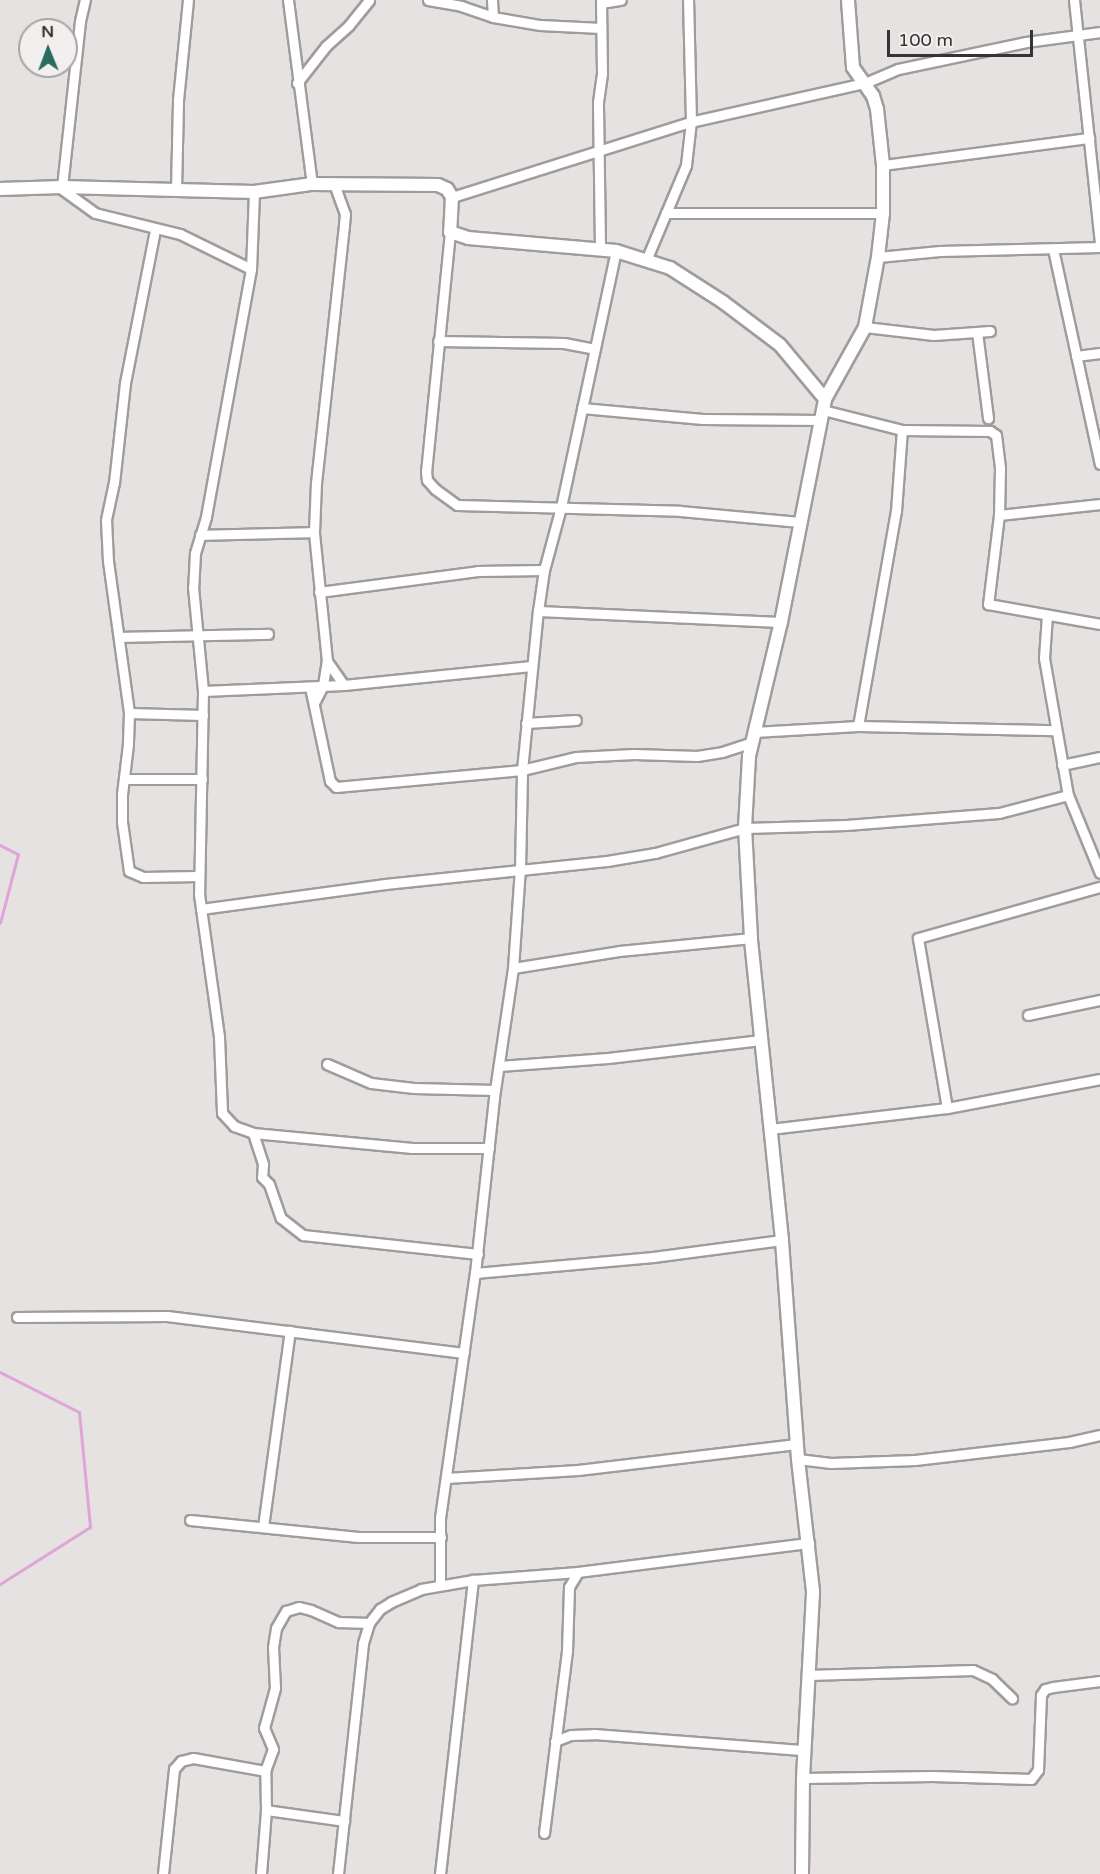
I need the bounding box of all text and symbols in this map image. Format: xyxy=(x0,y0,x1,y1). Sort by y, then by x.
north arrow xyxy=(18,18,78,78)
scale bar xyxy=(890,18,1036,56)
text: N xyxy=(41,22,54,42)
text: 100 m xyxy=(898,29,953,51)

